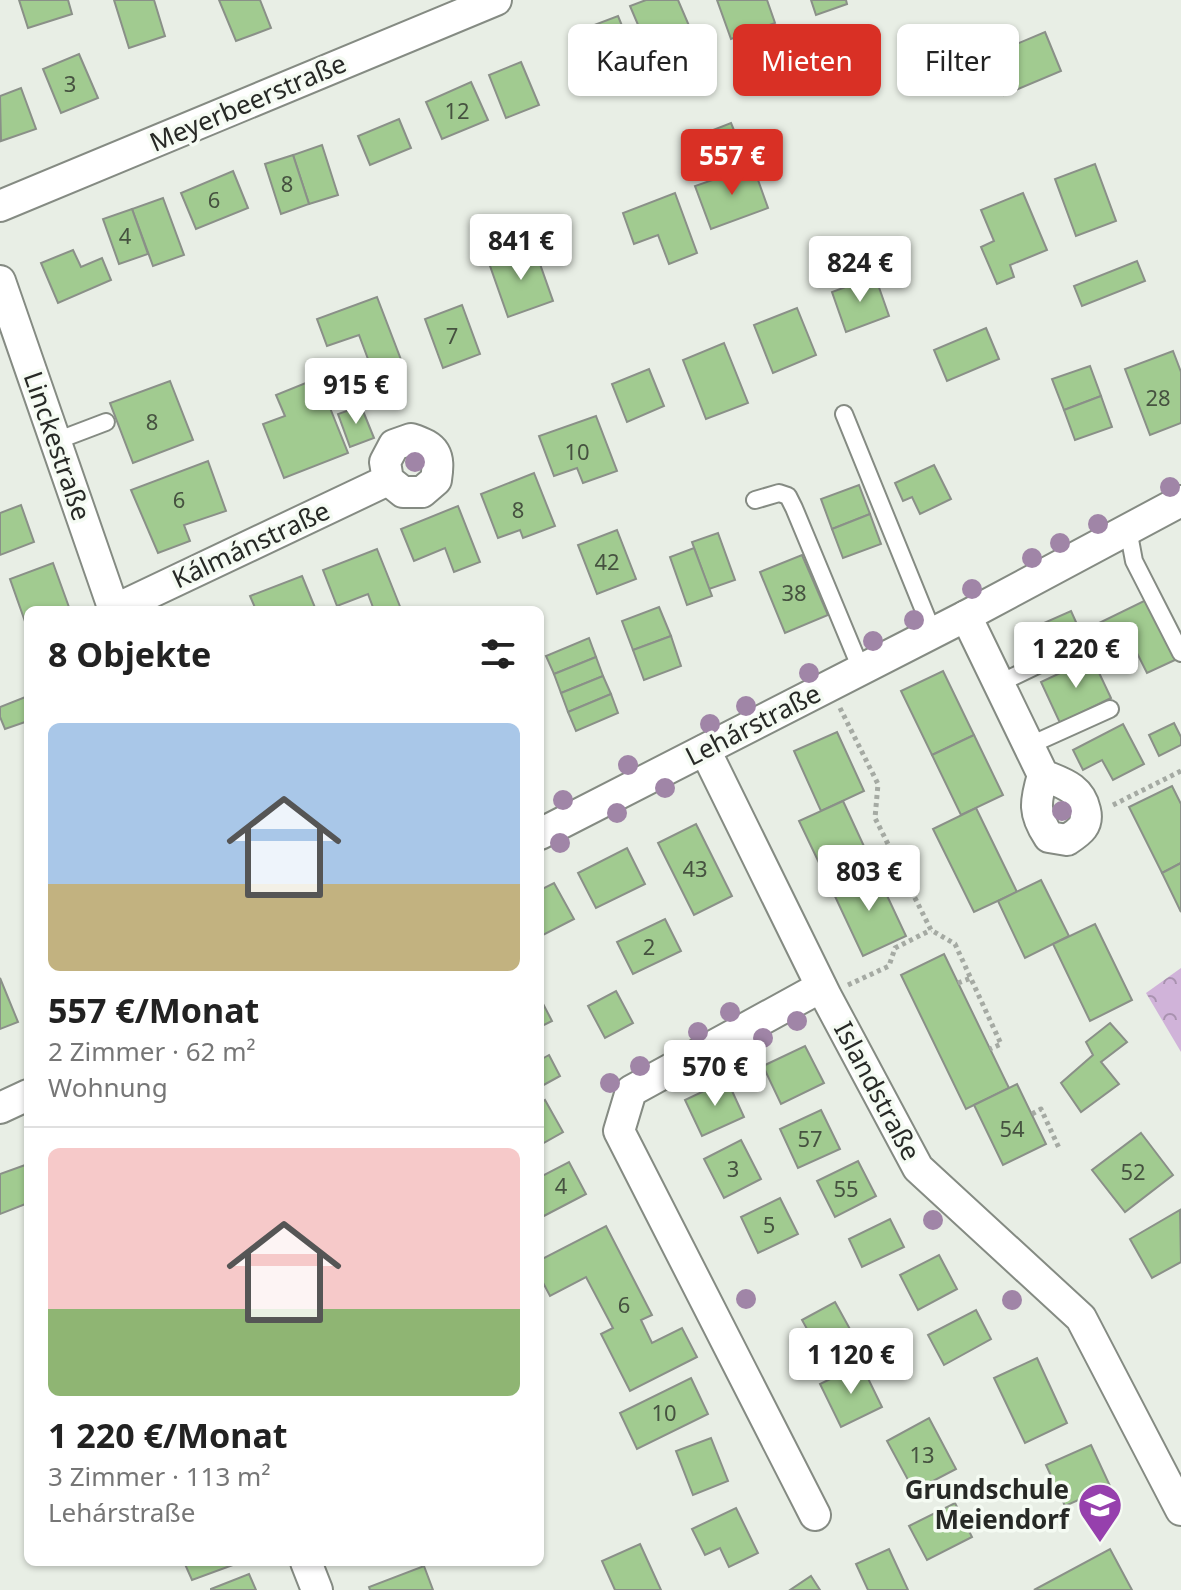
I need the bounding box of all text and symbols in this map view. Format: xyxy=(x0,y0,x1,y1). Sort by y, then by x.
chip: Kaufen xyxy=(568,24,717,96)
chip: Mieten xyxy=(733,24,881,96)
chip: Filter xyxy=(897,24,1019,96)
street label: Meyerbeerstraße xyxy=(144,44,351,160)
house number: 3 xyxy=(64,68,76,98)
house number: 12 xyxy=(444,95,470,125)
pin: 557 € xyxy=(676,129,788,197)
text: 557 € xyxy=(699,137,765,173)
house number: 8 xyxy=(281,168,293,198)
house number: 6 xyxy=(208,184,220,214)
pin: 841 € xyxy=(465,214,577,282)
house number: 4 xyxy=(119,220,132,250)
text: 841 € xyxy=(488,222,554,258)
pin: 824 € xyxy=(804,236,916,304)
text: 824 € xyxy=(827,244,893,280)
house number: 7 xyxy=(446,320,458,350)
pin: 915 € xyxy=(300,358,412,426)
street label: Linckestraße xyxy=(16,366,100,525)
text: 915 € xyxy=(323,366,389,402)
house number: 28 xyxy=(1145,382,1171,412)
house number: 8 xyxy=(146,406,158,436)
house number: 10 xyxy=(564,436,590,466)
house number: 6 xyxy=(173,484,185,514)
street label: Kálmánstraße xyxy=(166,492,335,596)
house number: 8 xyxy=(512,494,524,524)
house number: 42 xyxy=(594,546,620,576)
house number: 38 xyxy=(781,577,807,607)
pin: 1 220 € xyxy=(1002,622,1150,690)
text: 1 220 € xyxy=(1032,630,1120,666)
text: 8 Objekte xyxy=(48,631,211,677)
icon: filters xyxy=(476,632,520,676)
street label: Lehárstraße xyxy=(679,675,826,774)
icon: home xyxy=(212,775,356,919)
pin: 803 € xyxy=(813,845,925,913)
house number: 43 xyxy=(682,853,708,883)
text: 803 € xyxy=(836,853,902,889)
house number: 2 xyxy=(643,931,655,961)
text: 557 €/Monat xyxy=(48,987,259,1033)
street label: Islandstraße xyxy=(826,1015,930,1166)
text: 2 Zimmer · 62 m² xyxy=(48,1033,256,1069)
pin: 570 € xyxy=(659,1040,771,1108)
text: 570 € xyxy=(682,1048,748,1084)
text: Wohnung xyxy=(48,1069,168,1105)
house number: 54 xyxy=(999,1113,1025,1143)
house number: 57 xyxy=(797,1123,823,1153)
house number: 3 xyxy=(727,1153,739,1183)
house number: 52 xyxy=(1120,1156,1146,1186)
house number: 4 xyxy=(555,1170,568,1200)
house number: 55 xyxy=(833,1173,859,1203)
icon: home xyxy=(212,1200,356,1344)
house number: 5 xyxy=(763,1209,775,1239)
house number: 6 xyxy=(618,1289,630,1319)
pin: 1 120 € xyxy=(777,1328,925,1396)
text: 1 120 € xyxy=(807,1336,895,1372)
house number: 10 xyxy=(651,1397,677,1427)
text: 1 220 €/Monat xyxy=(48,1412,288,1458)
house number: 13 xyxy=(909,1439,935,1469)
text: 3 Zimmer · 113 m² xyxy=(48,1458,271,1494)
place label: Grundschule Meiendorf xyxy=(905,1471,1071,1537)
school or university icon: Grundschule Meiendorf xyxy=(1076,1481,1124,1544)
text: Lehárstraße xyxy=(48,1494,195,1530)

